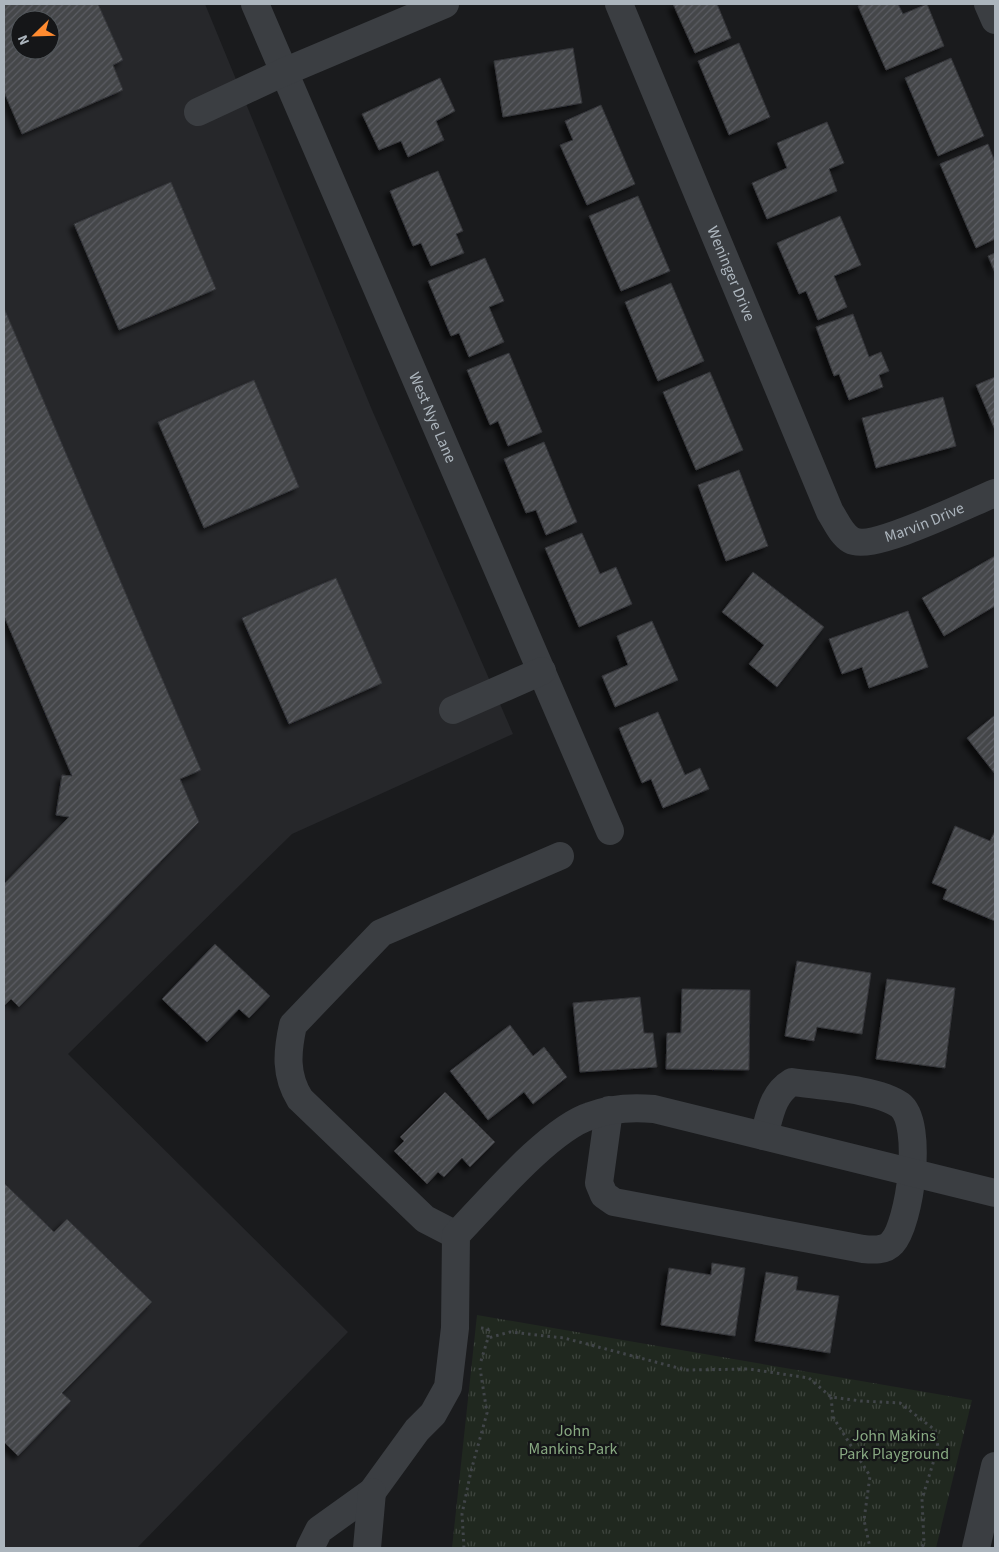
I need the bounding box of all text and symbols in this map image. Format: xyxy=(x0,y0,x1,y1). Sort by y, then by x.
north arrow xyxy=(10,10,60,60)
text: N xyxy=(13,31,35,48)
street label: Weninger Drive xyxy=(701,223,761,325)
street label: West Nye Lane xyxy=(403,369,462,466)
street label: Marvin Drive xyxy=(882,497,968,548)
park label: John Mankins Park xyxy=(529,1420,618,1460)
park label: John Makins Park Playground xyxy=(839,1425,949,1465)

